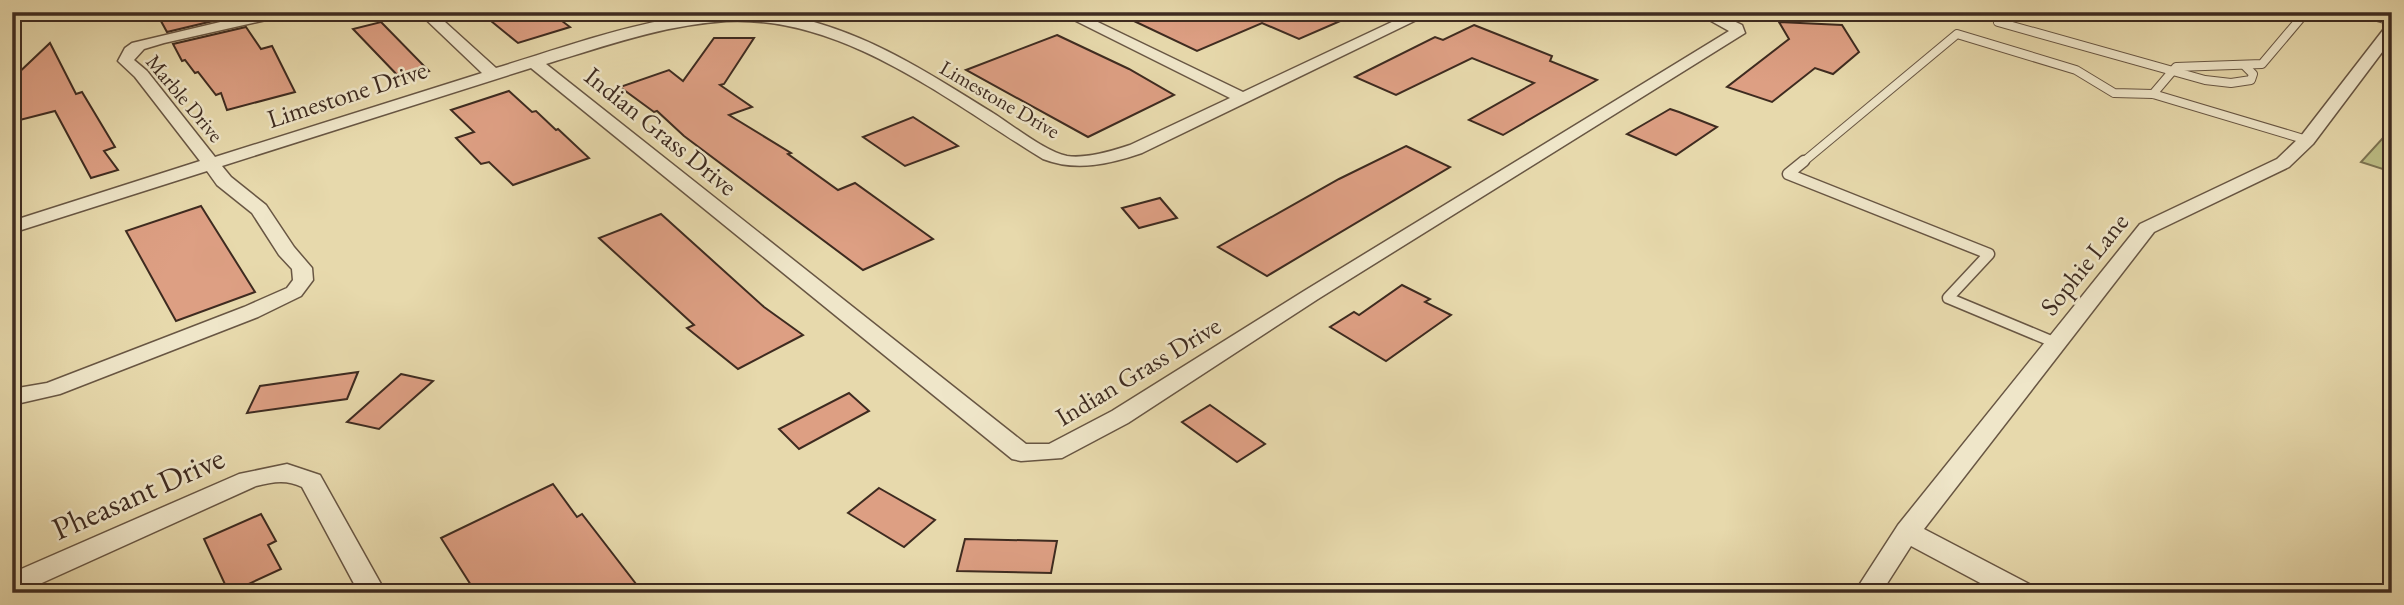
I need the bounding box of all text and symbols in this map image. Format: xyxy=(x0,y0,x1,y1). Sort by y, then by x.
street label: Marble Drive xyxy=(140,48,230,148)
street label: Limestone Drive xyxy=(263,52,431,136)
street label: Limestone Drive xyxy=(935,54,1065,144)
street label: Indian Grass Drive xyxy=(578,59,744,203)
street label: Sophie Lane xyxy=(2032,206,2136,322)
street label: Indian Grass Drive xyxy=(1049,308,1227,434)
street label: Pheasant Drive xyxy=(45,436,231,550)

